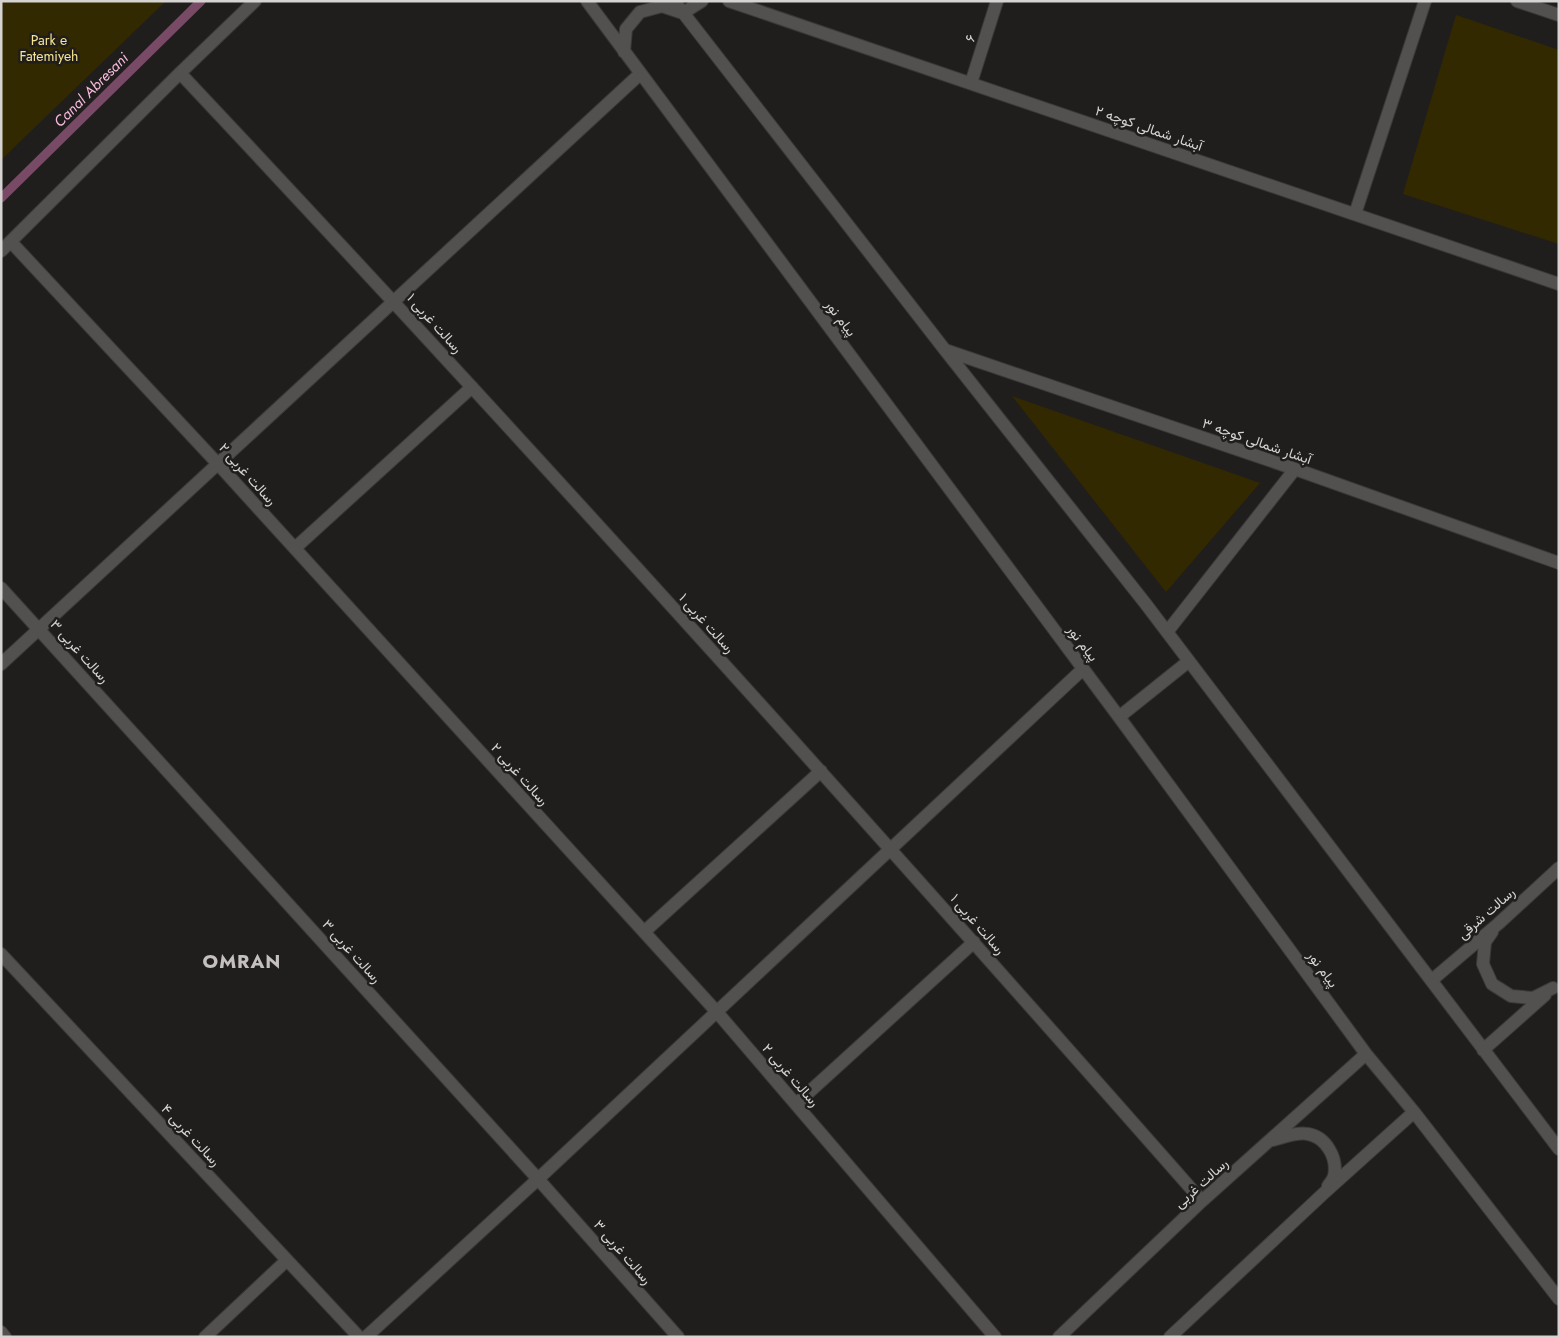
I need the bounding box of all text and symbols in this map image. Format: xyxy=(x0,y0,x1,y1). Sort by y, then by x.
park label: Park e Fatemiyeh xyxy=(20,30,78,66)
street label: ۶ xyxy=(959,31,981,44)
water label: Canal Abresani xyxy=(49,47,134,132)
street label: آبشار شمالی کوچه ۲ xyxy=(1093,100,1207,156)
street label: رسالت غربی ۱ xyxy=(403,289,468,358)
street label: پیام نور xyxy=(820,295,861,341)
street label: آبشار شمالی کوچه ۳ xyxy=(1200,413,1316,470)
street label: رسالت غربی ۲ xyxy=(214,438,282,510)
street label: رسالت غربی ۱ xyxy=(675,589,740,658)
street label: رسالت غربی ۳ xyxy=(46,615,114,688)
street label: پیام نور xyxy=(1062,620,1103,666)
street label: رسالت غربی ۲ xyxy=(486,738,554,810)
street label: رسالت شرقی xyxy=(1453,882,1519,944)
street label: رسالت غربی ۱ xyxy=(946,889,1010,959)
street label: رسالت غربی ۳ xyxy=(318,915,386,988)
street label: پیام نور xyxy=(1302,946,1343,992)
district label: OMRAN xyxy=(203,948,281,975)
street label: رسالت غربی ۲ xyxy=(758,1039,824,1111)
street label: رسالت غربی ۴ xyxy=(157,1099,225,1171)
street label: رسالت غربی xyxy=(1170,1153,1233,1213)
street label: رسالت غربی ۳ xyxy=(589,1215,657,1289)

